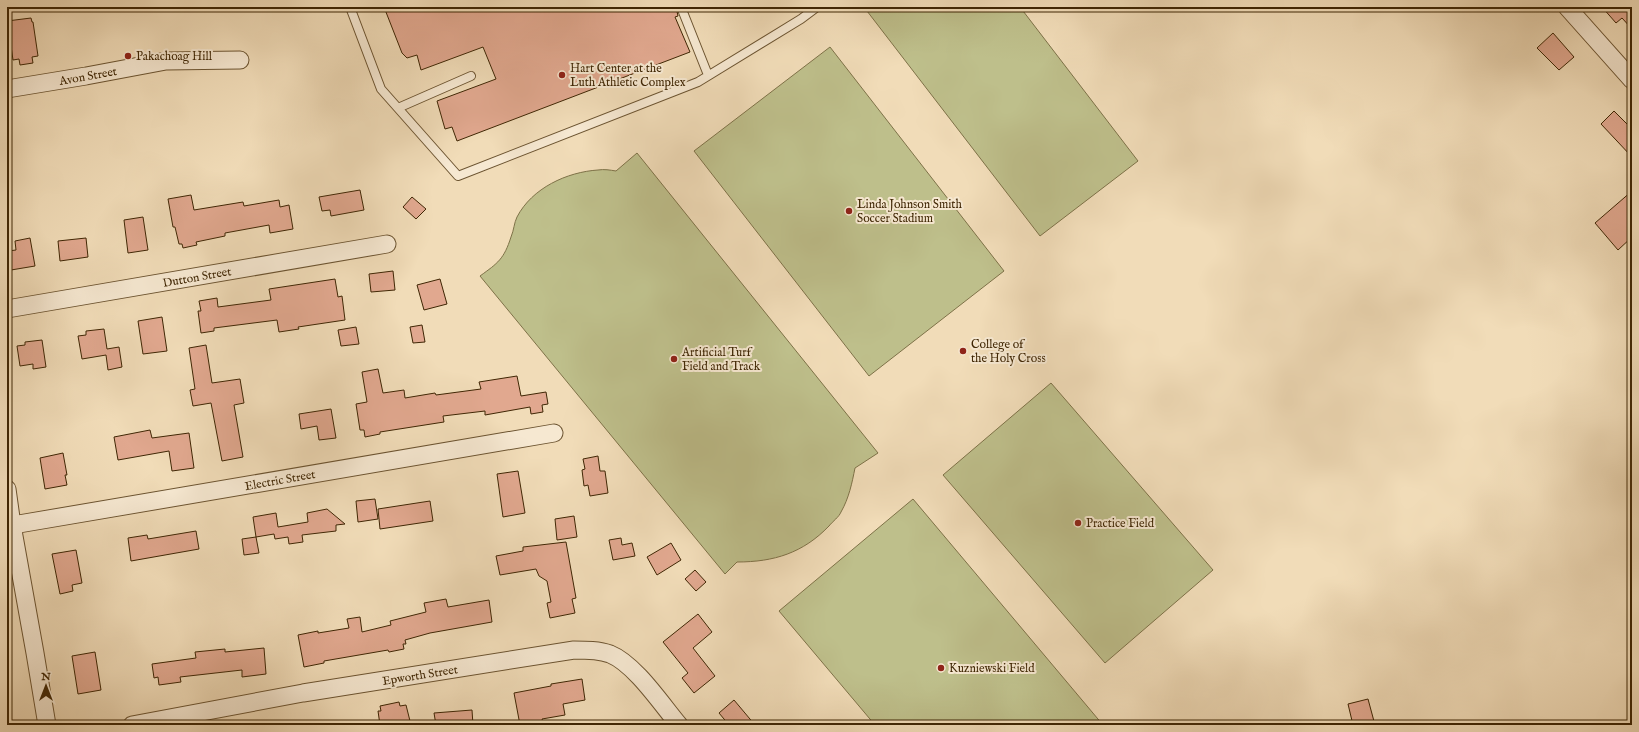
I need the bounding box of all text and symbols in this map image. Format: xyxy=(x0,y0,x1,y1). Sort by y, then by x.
place label: Pakachoag Hill xyxy=(136,49,213,64)
marker: Pakachoag Hill xyxy=(123,51,133,61)
place label: Hart Center at the Luth Athletic Complex xyxy=(570,61,686,91)
street label: Avon Street xyxy=(57,64,118,89)
marker: Hart Center at the Luth Athletic Complex xyxy=(557,70,567,80)
place label: Linda Johnson Smith Soccer Stadium xyxy=(857,197,962,226)
marker: Linda Johnson Smith Soccer Stadium xyxy=(844,206,854,216)
street label: Dutton Street xyxy=(162,264,233,291)
place label: College of the Holy Cross xyxy=(971,337,1046,366)
place label: Artificial Turf Field and Track xyxy=(681,345,761,374)
marker: College of the Holy Cross xyxy=(958,346,968,356)
marker: Artificial Turf Field and Track xyxy=(669,354,679,364)
street label: Electric Street xyxy=(244,467,317,494)
place label: Practice Field xyxy=(1086,516,1155,531)
marker: Practice Field xyxy=(1073,518,1083,528)
place label: Kuzniewski Field xyxy=(949,661,1035,676)
street label: Epworth Street xyxy=(381,662,459,690)
marker: Kuzniewski Field xyxy=(936,663,946,673)
north arrow xyxy=(26,666,66,706)
text: N xyxy=(40,670,51,684)

